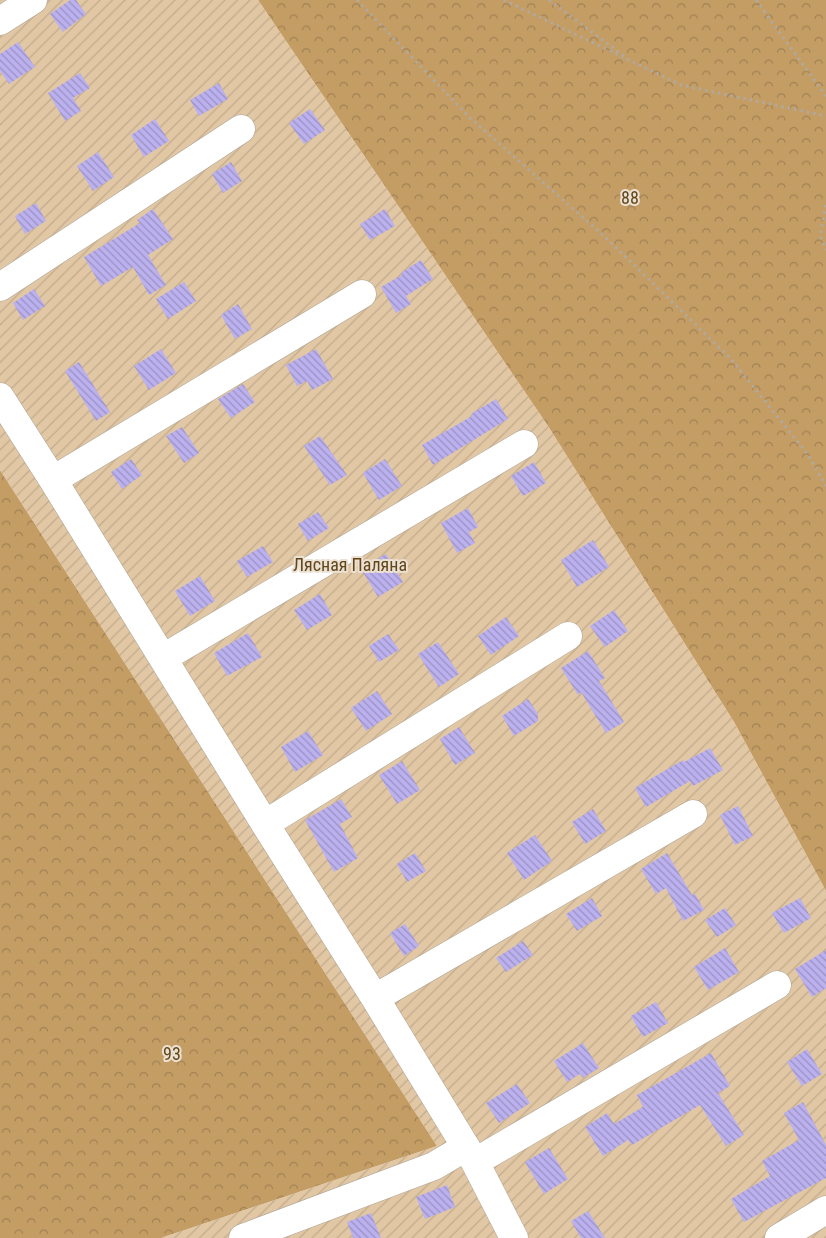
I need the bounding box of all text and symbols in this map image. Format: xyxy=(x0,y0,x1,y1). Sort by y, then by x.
park label: 88 xyxy=(621,187,639,208)
park label: Лясная Паляна xyxy=(293,554,407,575)
park label: 93 xyxy=(163,1043,181,1064)

